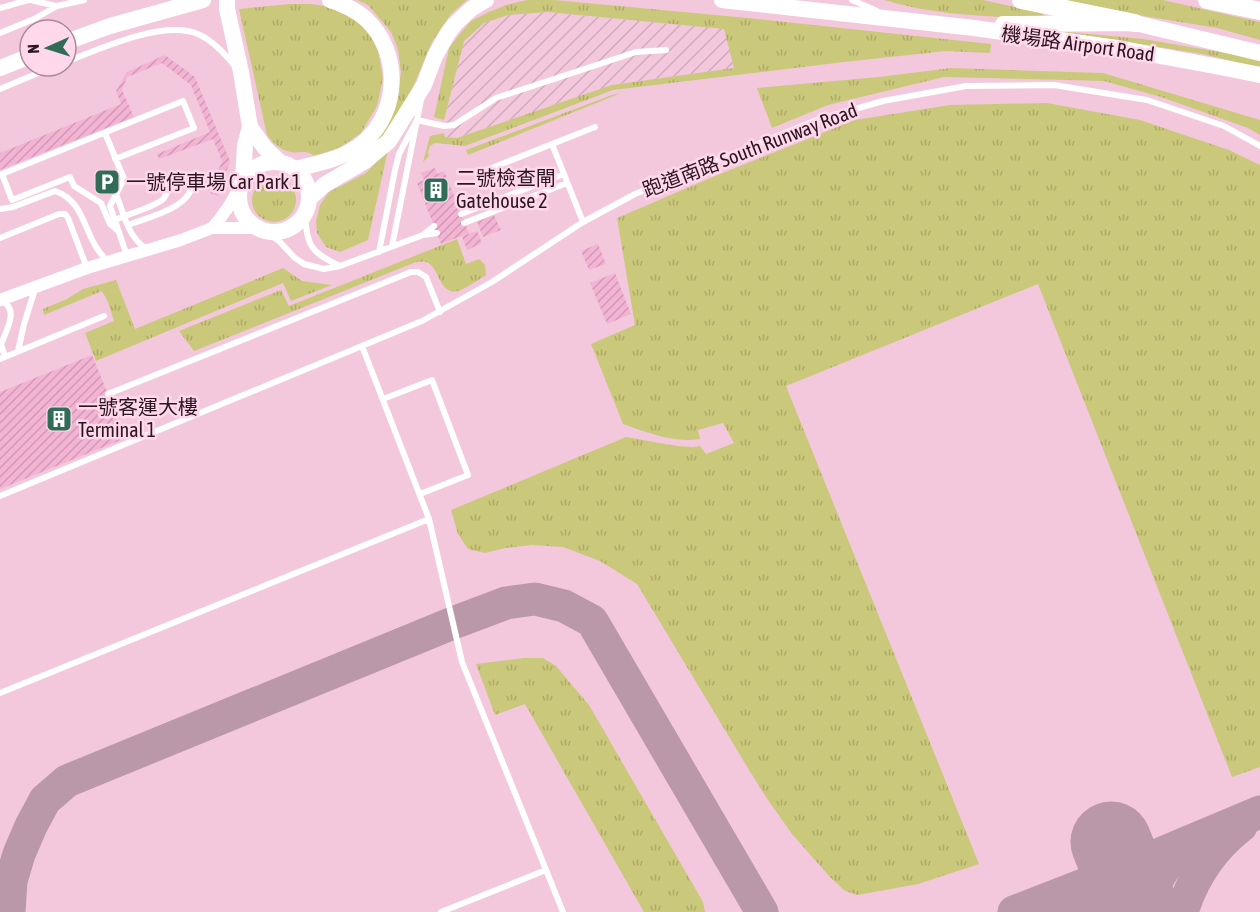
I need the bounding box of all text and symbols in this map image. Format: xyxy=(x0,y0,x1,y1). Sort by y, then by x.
north arrow xyxy=(18,18,78,78)
street label: 機場路 Airport Road xyxy=(1000,21,1156,66)
text: N xyxy=(24,44,42,54)
street label: 跑道南路 South Runway Road xyxy=(639,98,860,201)
place label: 二號檢查閘 Gatehouse 2 xyxy=(456,166,556,212)
parking icon: 一號停車場 Car Park 1 xyxy=(92,167,122,197)
place label: 一號停車場 Car Park 1 xyxy=(126,170,301,193)
building icon: 二號檢查閘 Gatehouse 2 xyxy=(421,175,451,205)
place label: 一號客運大樓 Terminal 1 xyxy=(78,395,198,441)
building icon: 一號客運大樓 Terminal 1 xyxy=(44,404,74,434)

